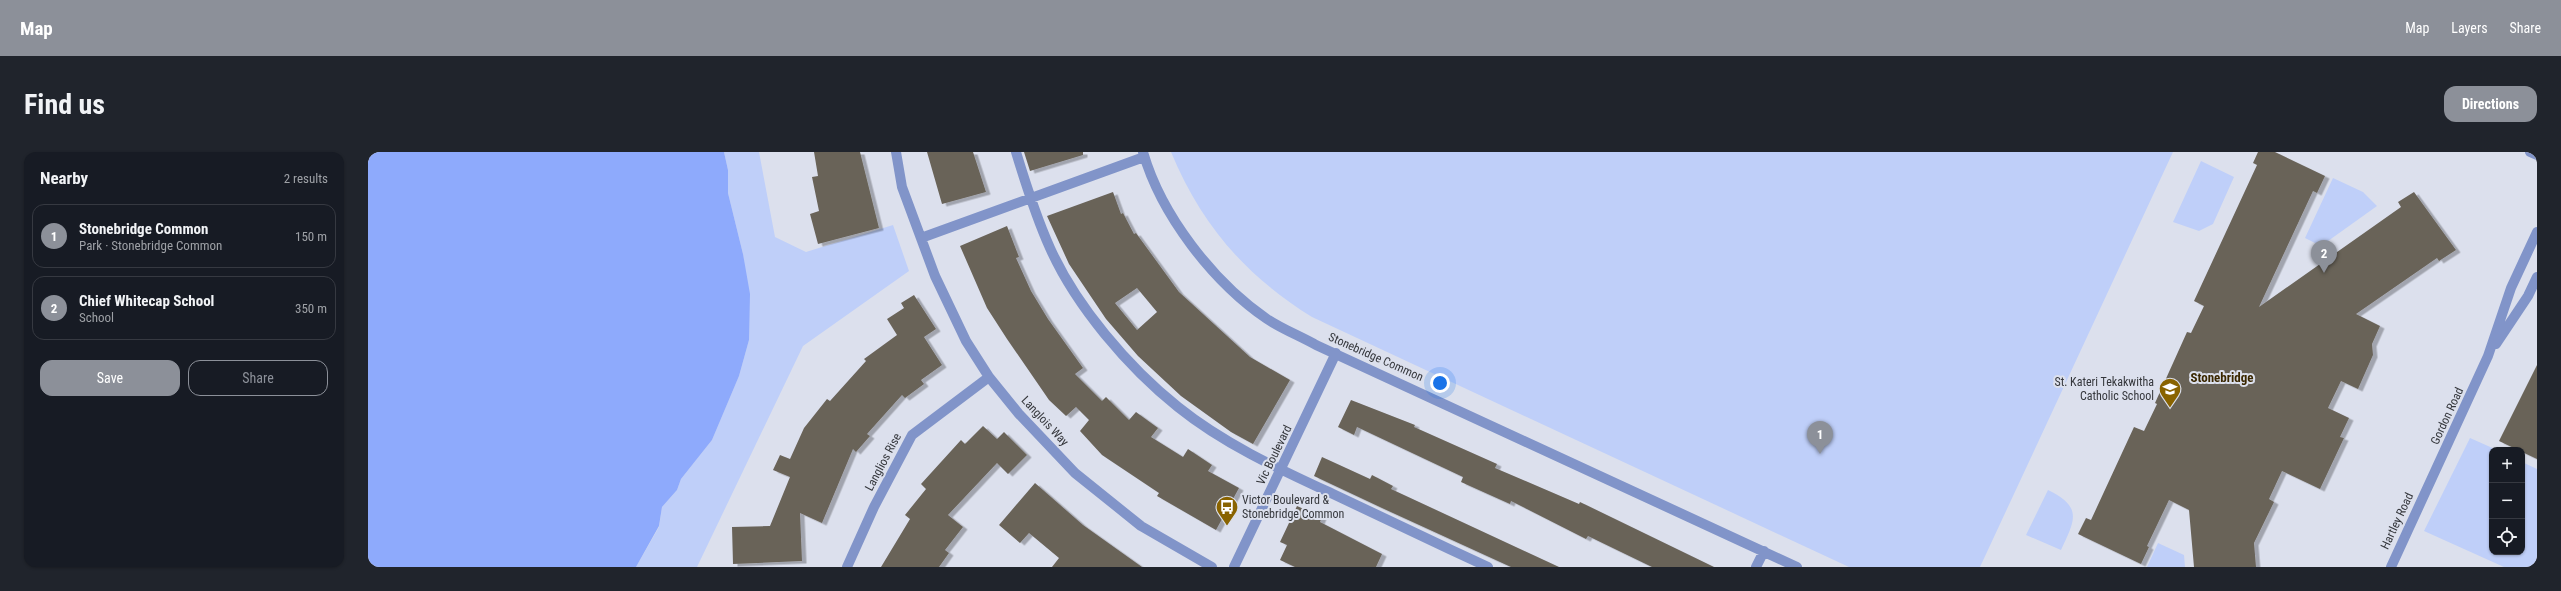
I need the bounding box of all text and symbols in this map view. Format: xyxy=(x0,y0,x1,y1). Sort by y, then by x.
text: Map xyxy=(20,17,53,40)
text: Map xyxy=(2405,20,2429,36)
text: Layers xyxy=(2451,20,2488,36)
text: Share xyxy=(2510,20,2541,36)
button: Directions xyxy=(2444,86,2537,122)
text: Find us xyxy=(24,88,105,121)
text: Nearby xyxy=(40,168,88,188)
text: 2 results xyxy=(284,171,328,186)
text: Stonebridge Common xyxy=(79,220,208,238)
text: 1 xyxy=(51,229,57,244)
text: 150 m xyxy=(295,229,327,244)
text: Park · Stonebridge Common xyxy=(79,238,222,253)
pin: 2 xyxy=(2311,240,2337,273)
text: Chief Whitecap School xyxy=(79,292,214,310)
text: 2 xyxy=(51,301,57,316)
text: 350 m xyxy=(295,301,327,316)
text: School xyxy=(79,310,114,325)
street label: Stonebridge Common xyxy=(1326,330,1426,384)
button: Save xyxy=(40,360,180,396)
button: Share xyxy=(188,360,328,396)
district label: Stonebridge xyxy=(2190,370,2254,385)
your location xyxy=(1430,373,1450,393)
place label: St. Kateri Tekakwitha Catholic School xyxy=(2054,375,2154,403)
school or university icon: St. Kateri Tekakwitha Catholic School xyxy=(2157,376,2183,409)
street label: Gordon Road xyxy=(2428,385,2466,447)
street label: Langlois Way xyxy=(1019,393,1071,449)
pin: 1 xyxy=(1807,421,1833,454)
street label: Vic Boulevard xyxy=(1254,423,1295,487)
street label: Langlios Rise xyxy=(862,431,904,493)
map controls xyxy=(2489,447,2525,555)
button: + xyxy=(2489,447,2525,483)
button: − xyxy=(2489,483,2525,519)
street label: Hartley Road xyxy=(2378,490,2416,552)
place label: Victor Boulevard & Stonebridge Common xyxy=(1242,493,1345,521)
bus stop icon: Victor Boulevard & Stonebridge Common xyxy=(1214,494,1240,527)
button: locate xyxy=(2489,519,2525,555)

